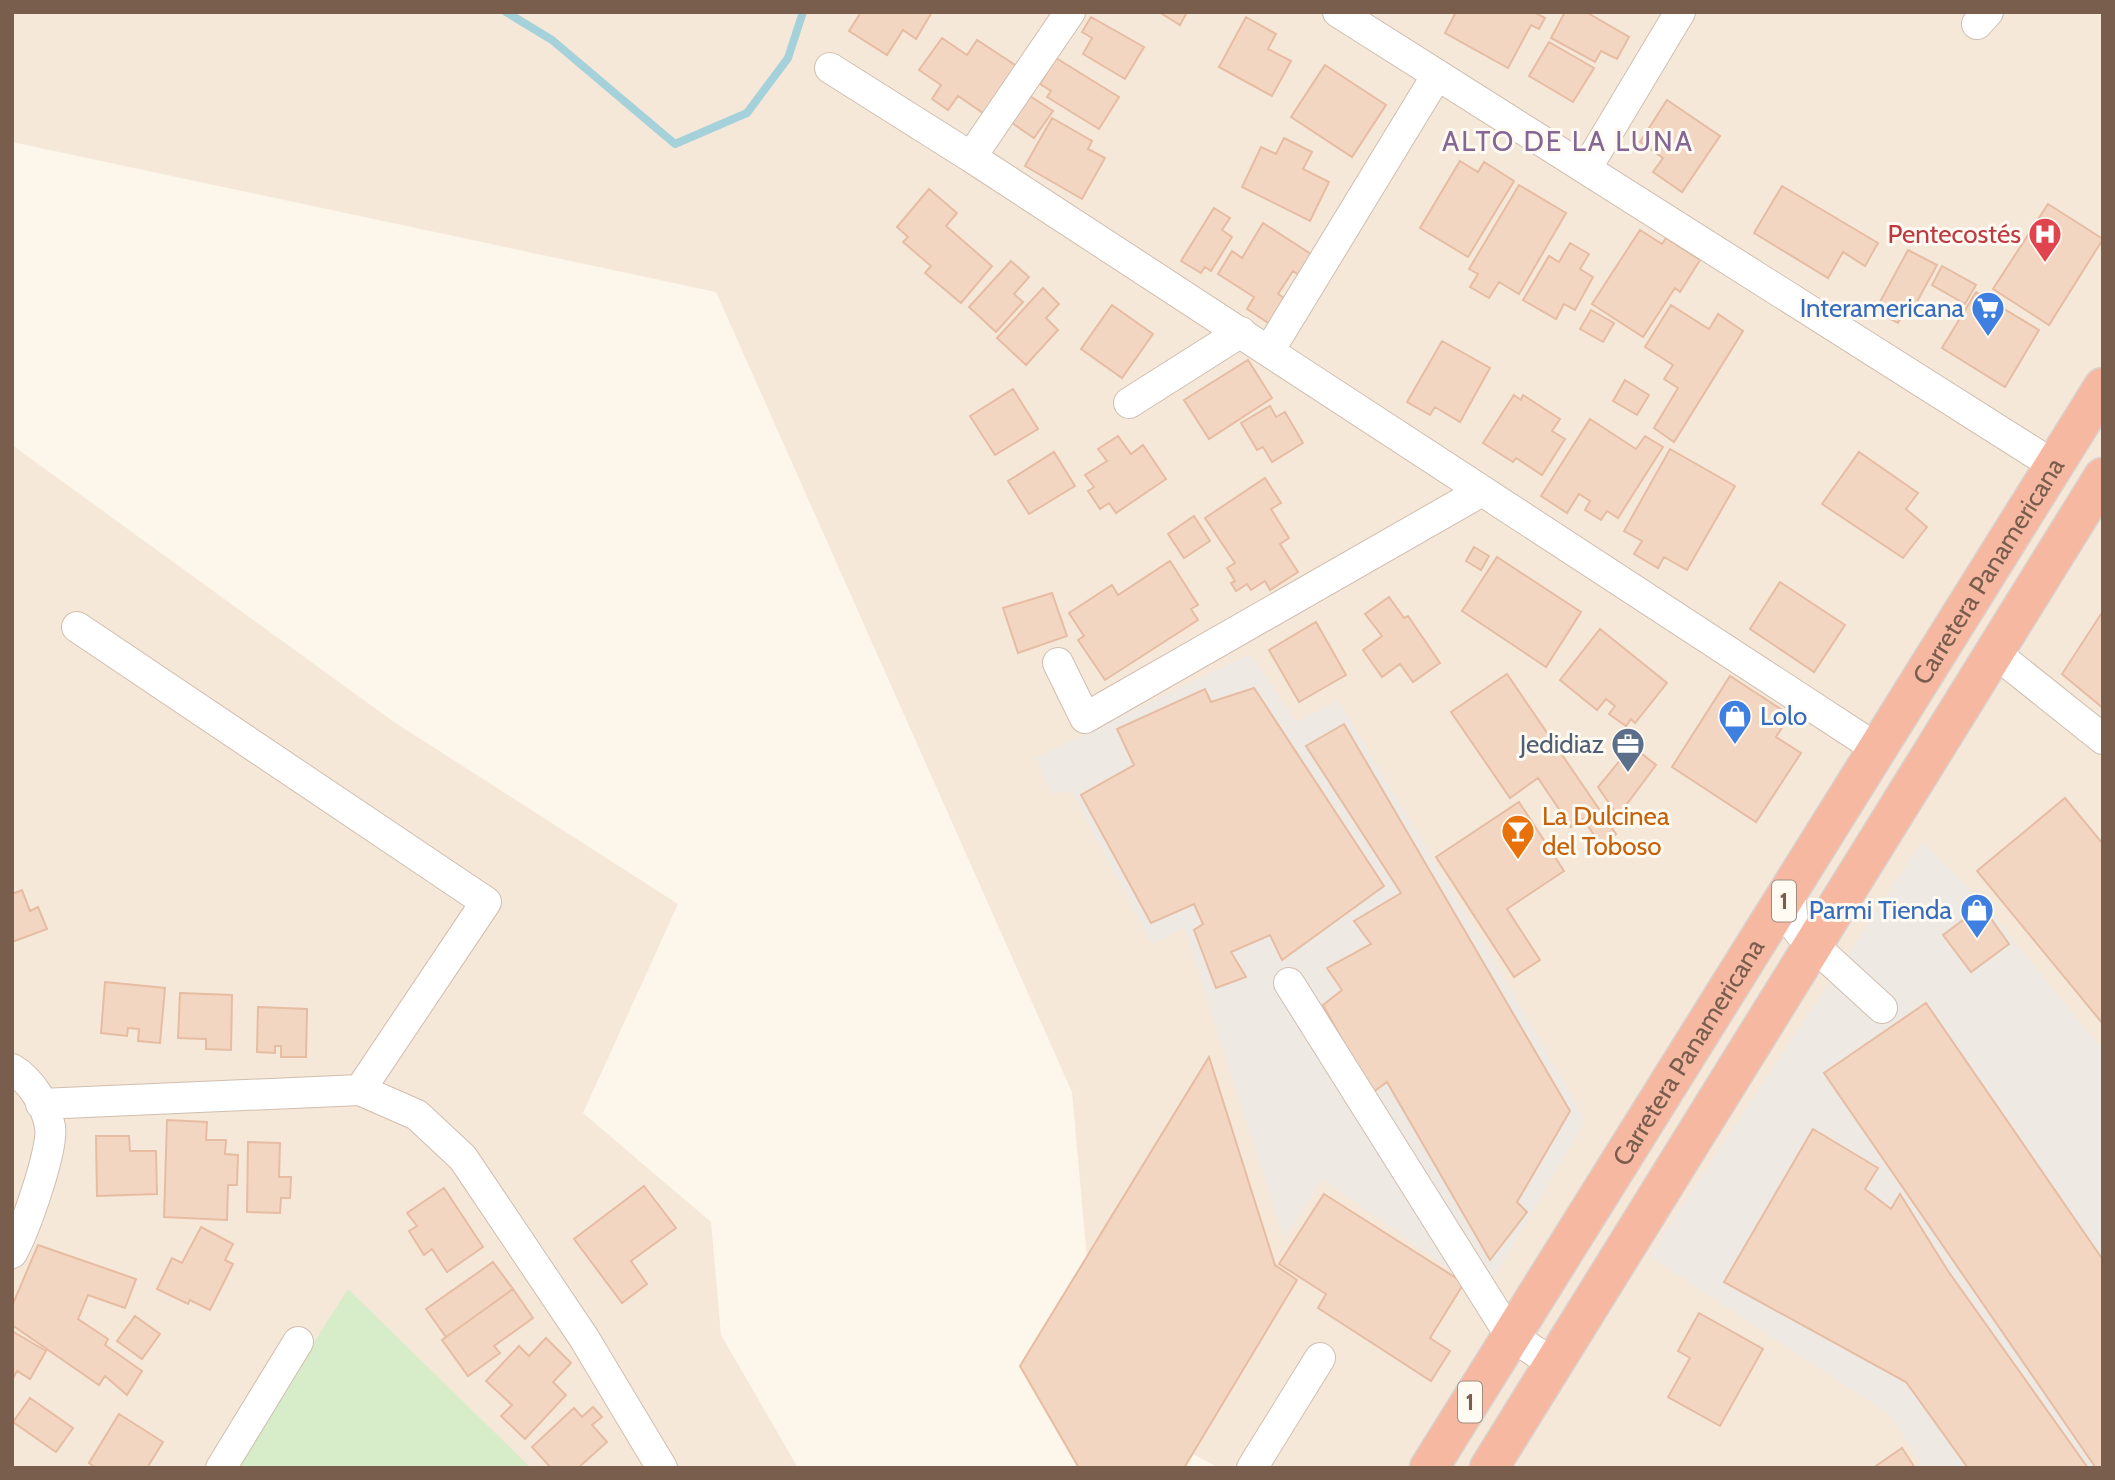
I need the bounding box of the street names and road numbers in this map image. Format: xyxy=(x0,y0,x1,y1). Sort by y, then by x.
street label: Carretera Panamericana xyxy=(1905,451,2071,690)
road number: 1 xyxy=(1772,880,1796,922)
street label: Carretera Panamericana xyxy=(1605,932,1771,1172)
road number: 1 xyxy=(1458,1382,1482,1422)

